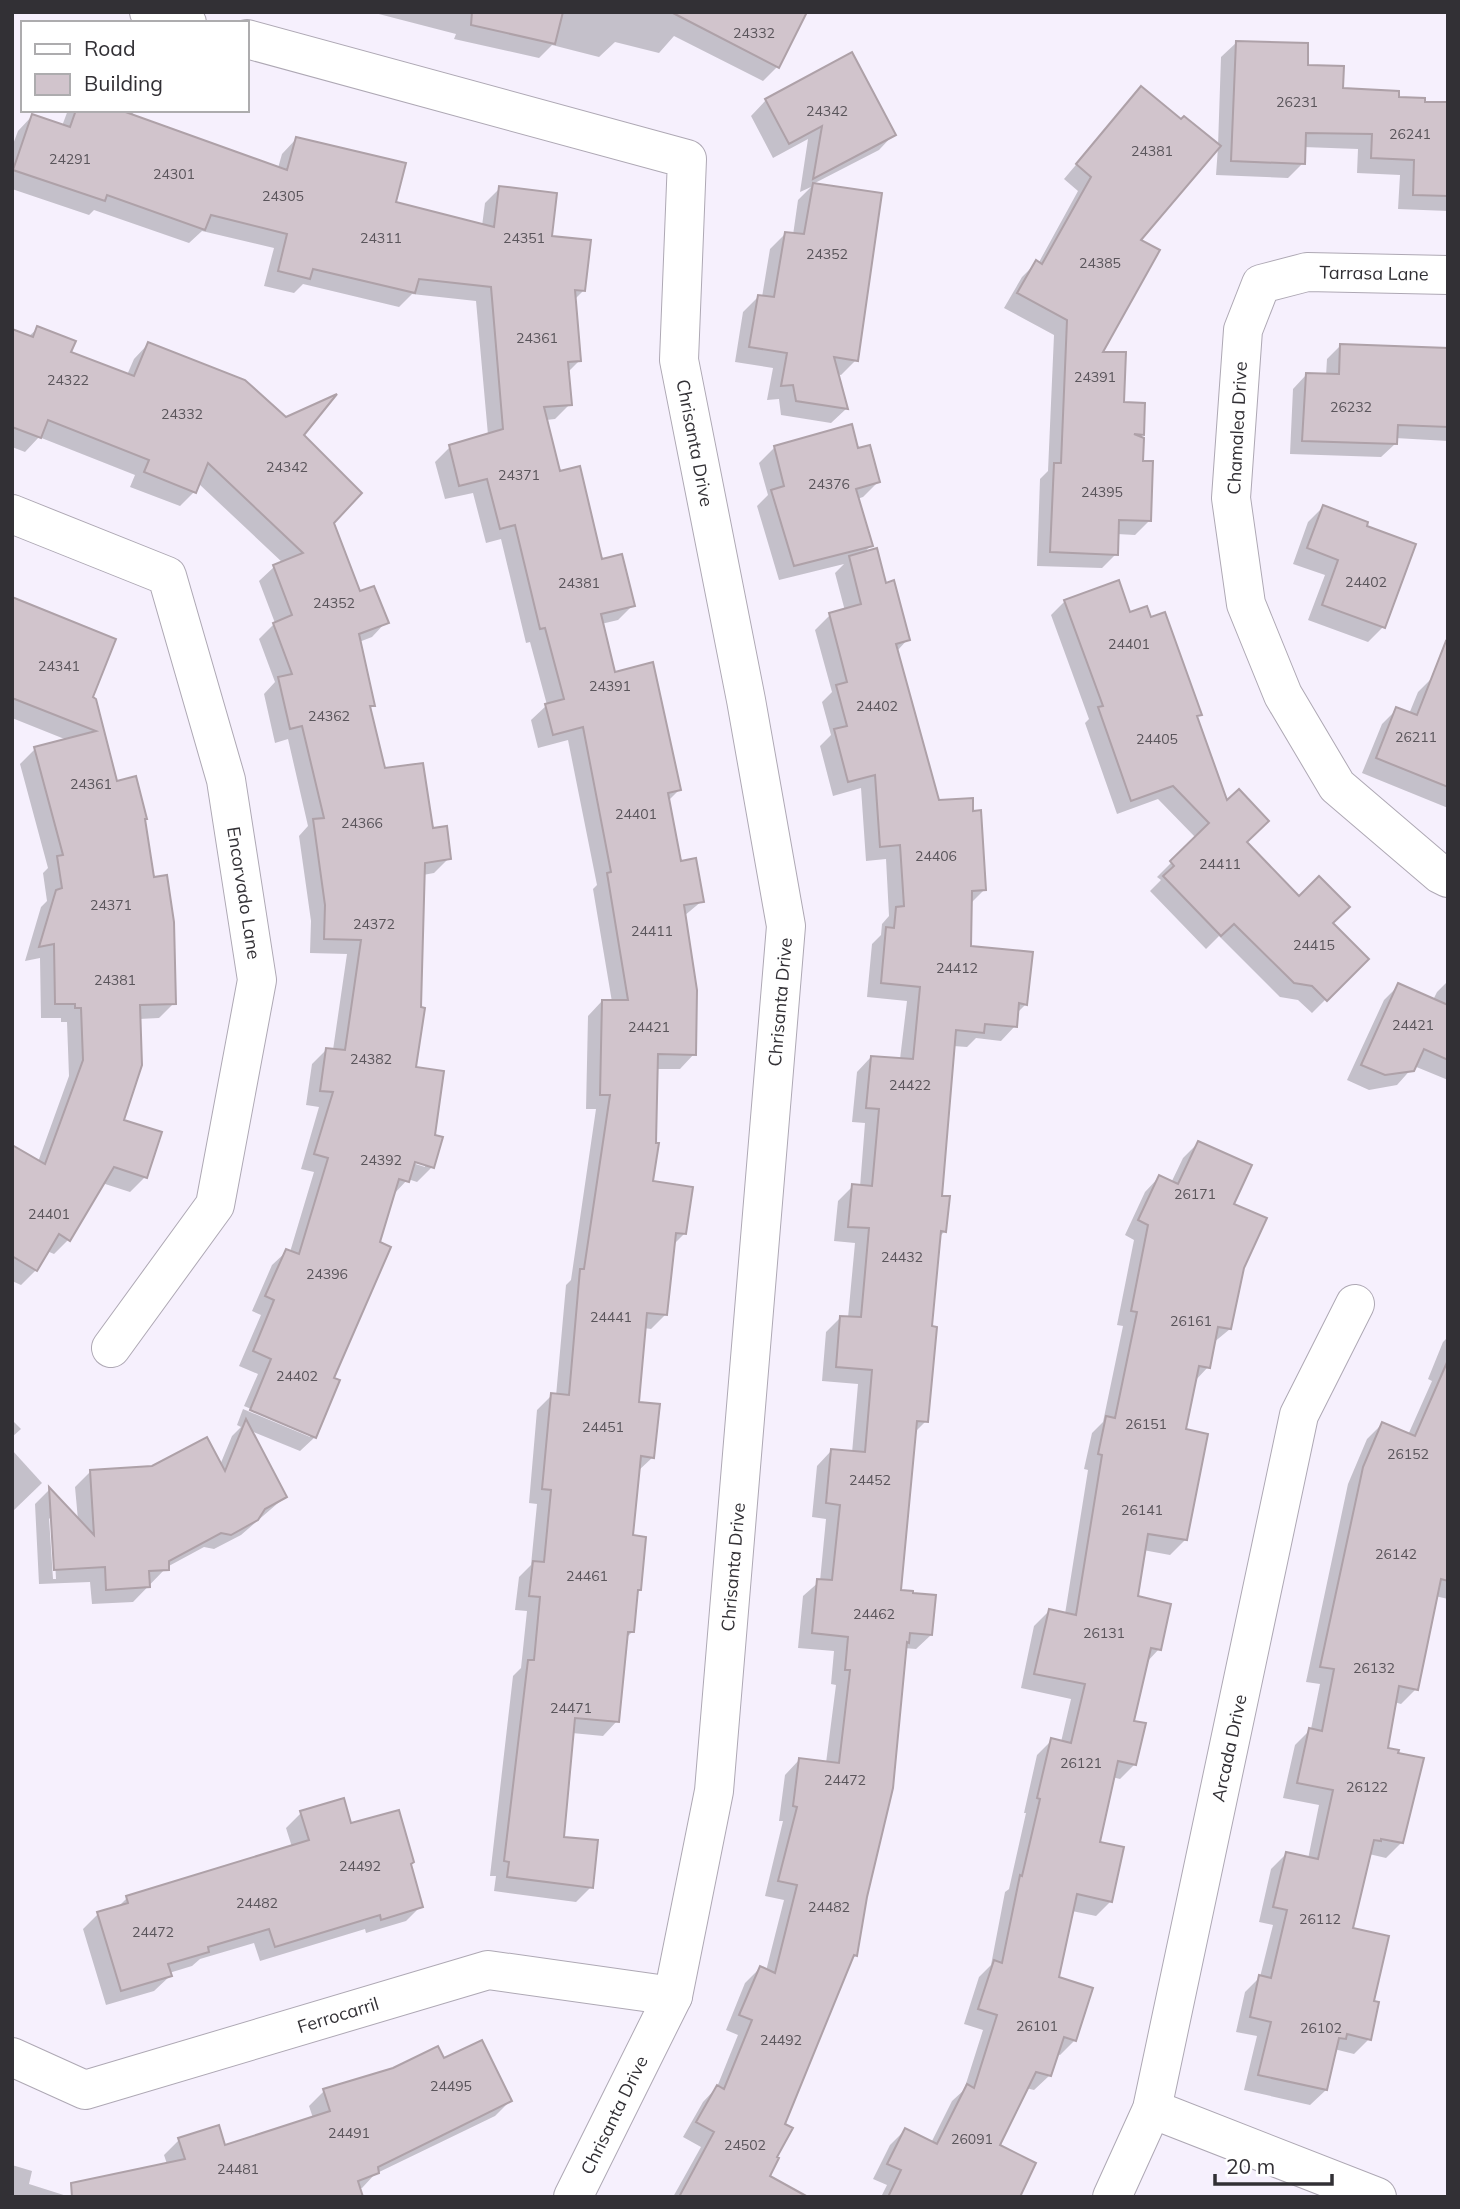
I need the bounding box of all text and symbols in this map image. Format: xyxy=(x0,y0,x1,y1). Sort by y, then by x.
legend xyxy=(21,21,248,112)
house number: 24332 xyxy=(733,24,775,42)
text: Road xyxy=(84,35,135,61)
text: Building xyxy=(84,70,163,96)
house number: 26231 xyxy=(1276,93,1318,111)
house number: 24342 xyxy=(806,102,848,120)
house number: 26241 xyxy=(1389,125,1431,143)
house number: 24381 xyxy=(1131,142,1173,160)
house number: 24291 xyxy=(49,150,91,168)
house number: 24301 xyxy=(153,165,195,183)
house number: 24305 xyxy=(262,187,304,205)
house number: 24311 xyxy=(360,229,402,247)
house number: 24351 xyxy=(503,229,545,247)
house number: 24352 xyxy=(806,245,848,263)
house number: 24385 xyxy=(1079,254,1121,272)
street label: Tarrasa Lane xyxy=(1319,261,1429,285)
house number: 24361 xyxy=(516,329,558,347)
street label: Chamalea Drive xyxy=(1222,361,1252,495)
house number: 24391 xyxy=(1074,368,1116,386)
house number: 24322 xyxy=(47,371,89,389)
street label: Chrisanta Drive xyxy=(671,377,719,509)
house number: 26232 xyxy=(1330,398,1372,416)
house number: 24332 xyxy=(161,405,203,423)
house number: 24342 xyxy=(266,458,308,476)
house number: 24371 xyxy=(498,466,540,484)
house number: 24376 xyxy=(808,475,850,493)
house number: 24395 xyxy=(1081,483,1123,501)
house number: 24402 xyxy=(1345,573,1387,591)
house number: 24381 xyxy=(558,574,600,592)
house number: 24352 xyxy=(313,594,355,612)
house number: 24401 xyxy=(1108,635,1150,653)
house number: 24341 xyxy=(38,657,80,675)
house number: 24391 xyxy=(589,677,631,695)
house number: 24402 xyxy=(856,697,898,715)
house number: 24362 xyxy=(308,707,350,725)
house number: 26211 xyxy=(1395,728,1437,746)
house number: 24405 xyxy=(1136,730,1178,748)
house number: 24361 xyxy=(70,775,112,793)
house number: 24401 xyxy=(615,805,657,823)
house number: 24366 xyxy=(341,814,383,832)
street label: Encorvado Lane xyxy=(222,825,266,961)
house number: 24406 xyxy=(915,847,957,865)
house number: 24411 xyxy=(1199,855,1241,873)
house number: 24371 xyxy=(90,896,132,914)
house number: 24372 xyxy=(353,915,395,933)
house number: 24411 xyxy=(631,922,673,940)
house number: 24415 xyxy=(1293,936,1335,954)
street label: Chrisanta Drive xyxy=(763,937,797,1067)
house number: 24412 xyxy=(936,959,978,977)
house number: 24381 xyxy=(94,971,136,989)
house number: 24421 xyxy=(1392,1016,1434,1034)
house number: 24421 xyxy=(628,1018,670,1036)
house number: 24382 xyxy=(350,1050,392,1068)
house number: 24422 xyxy=(889,1076,931,1094)
house number: 24392 xyxy=(360,1151,402,1169)
house number: 26171 xyxy=(1174,1185,1216,1203)
house number: 24401 xyxy=(28,1205,70,1223)
house number: 24432 xyxy=(881,1248,923,1266)
house number: 24396 xyxy=(306,1265,348,1283)
house number: 24441 xyxy=(590,1308,632,1326)
house number: 26161 xyxy=(1170,1312,1212,1330)
house number: 24402 xyxy=(276,1367,318,1385)
house number: 26151 xyxy=(1125,1415,1167,1433)
house number: 24451 xyxy=(582,1418,624,1436)
house number: 26152 xyxy=(1387,1445,1429,1463)
house number: 24452 xyxy=(849,1471,891,1489)
house number: 26141 xyxy=(1121,1501,1163,1519)
street label: Chrisanta Drive xyxy=(716,1502,750,1632)
house number: 26142 xyxy=(1375,1545,1417,1563)
house number: 24461 xyxy=(566,1567,608,1585)
house number: 24462 xyxy=(853,1605,895,1623)
house number: 26131 xyxy=(1083,1624,1125,1642)
house number: 26132 xyxy=(1353,1659,1395,1677)
street label: Arcada Drive xyxy=(1206,1692,1252,1804)
house number: 24471 xyxy=(550,1699,592,1717)
house number: 26121 xyxy=(1060,1754,1102,1772)
house number: 24472 xyxy=(824,1771,866,1789)
house number: 26122 xyxy=(1346,1778,1388,1796)
house number: 24492 xyxy=(339,1857,381,1875)
house number: 24482 xyxy=(236,1894,278,1912)
house number: 24482 xyxy=(808,1898,850,1916)
house number: 26112 xyxy=(1299,1910,1341,1928)
house number: 24472 xyxy=(132,1923,174,1941)
street label: Ferrocarril xyxy=(294,1992,382,2038)
house number: 26101 xyxy=(1016,2017,1058,2035)
house number: 26102 xyxy=(1300,2019,1342,2037)
house number: 24492 xyxy=(760,2031,802,2049)
street label: Chrisanta Drive xyxy=(575,2052,653,2178)
house number: 24495 xyxy=(430,2077,472,2095)
house number: 24491 xyxy=(328,2124,370,2142)
house number: 26091 xyxy=(951,2130,993,2148)
house number: 24502 xyxy=(724,2136,766,2154)
scale bar xyxy=(1215,2142,1332,2186)
text: 20 m xyxy=(1226,2153,1275,2179)
house number: 24481 xyxy=(217,2160,259,2178)

